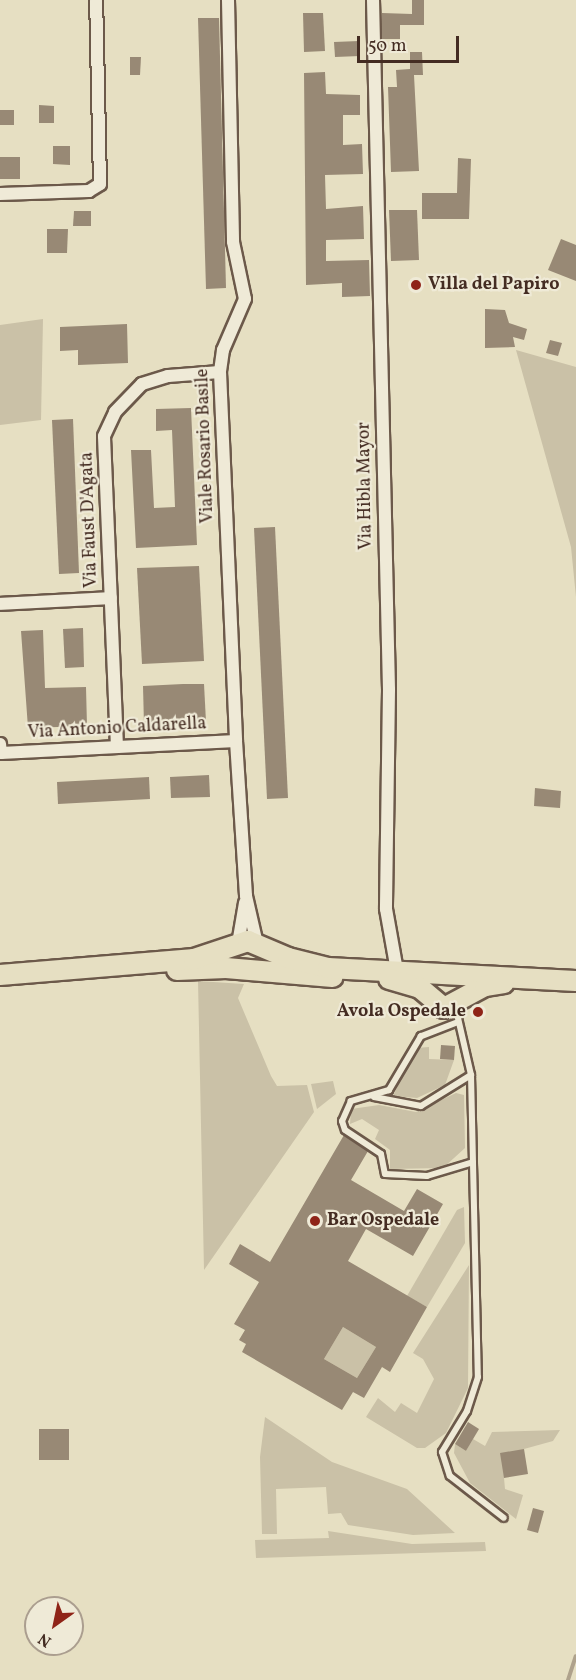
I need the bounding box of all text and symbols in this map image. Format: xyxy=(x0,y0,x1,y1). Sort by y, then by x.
scale bar xyxy=(360,24,462,62)
text: 50 m xyxy=(368,34,407,59)
place label: Villa del Papiro xyxy=(428,274,559,296)
marker: Villa del Papiro xyxy=(409,278,423,292)
street label: Viale Rosario Basile xyxy=(193,368,219,524)
street label: Via Hibla Mayor xyxy=(354,422,378,550)
street label: Via Faust D'Agata xyxy=(77,452,103,588)
street label: Via Antonio Caldarella xyxy=(27,714,207,744)
place label: Avola Ospedale xyxy=(337,1001,466,1023)
marker: Avola Ospedale xyxy=(471,1005,485,1019)
place label: Bar Ospedale xyxy=(327,1210,439,1232)
marker: Bar Ospedale xyxy=(308,1214,322,1228)
north arrow xyxy=(24,1596,84,1656)
text: N xyxy=(34,1627,56,1652)

